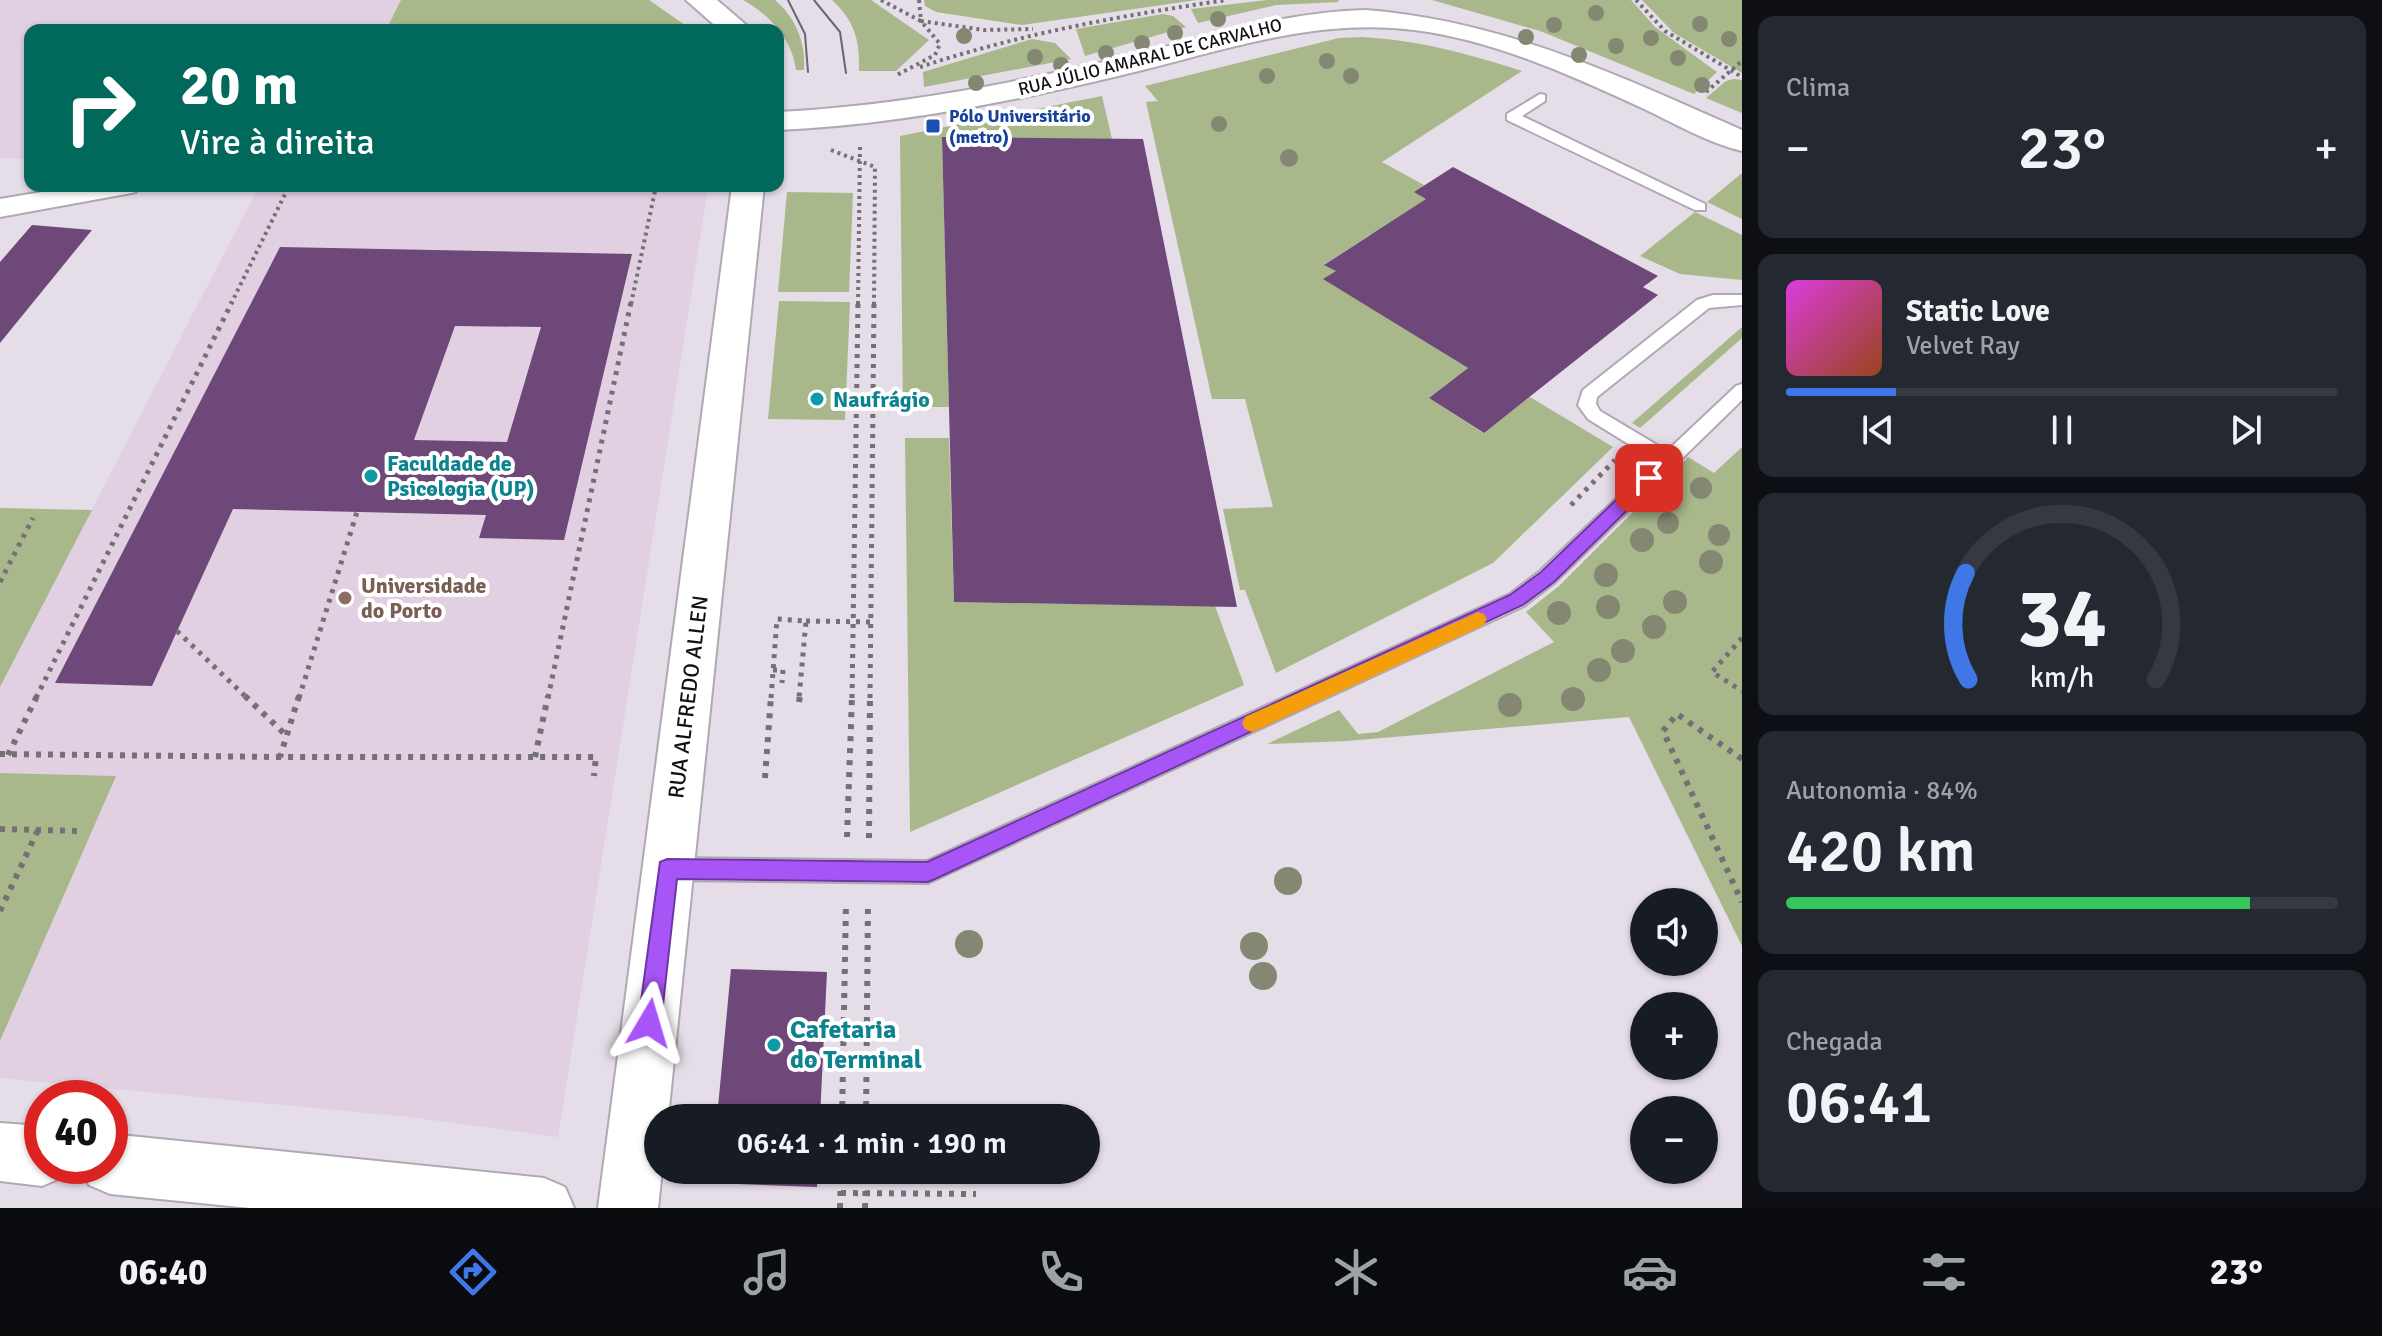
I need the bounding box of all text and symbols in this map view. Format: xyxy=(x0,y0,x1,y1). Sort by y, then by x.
street label: RUA JÚLIO AMARAL DE CARVALHO xyxy=(1016,14,1284,100)
text: 20 m xyxy=(180,51,298,120)
icon: right xyxy=(48,56,152,160)
text: Clima xyxy=(1786,72,1850,104)
place label: Pólo Universitário (metro) xyxy=(949,105,1091,148)
text: 23° xyxy=(2018,112,2106,186)
marker: Pólo Universitário (metro) xyxy=(924,117,942,135)
text: Vire à direita xyxy=(180,120,375,165)
text: − xyxy=(1786,122,1810,176)
text: + xyxy=(2314,122,2338,176)
text: Static Love xyxy=(1906,293,2050,330)
text: Velvet Ray xyxy=(1906,330,2020,362)
place label: Naufrágio xyxy=(833,386,930,413)
marker: Naufrágio xyxy=(808,390,826,408)
icon: previous xyxy=(1856,408,1900,452)
icon: pause xyxy=(2040,408,2084,452)
icon: next xyxy=(2224,408,2268,452)
pin xyxy=(1615,444,1683,512)
place label: Faculdade de Psicologia (UP) xyxy=(387,450,535,502)
icon: arrive xyxy=(1627,456,1671,500)
marker: Faculdade de Psicologia (UP) xyxy=(362,467,380,485)
text: 34 xyxy=(2017,568,2107,670)
place label: Universidade do Porto xyxy=(361,572,487,624)
marker: Universidade do Porto xyxy=(336,589,354,607)
street label: RUA ALFREDO ALLEN xyxy=(662,594,714,800)
text: km/h xyxy=(2030,660,2094,695)
text: Autonomia · 84% xyxy=(1786,775,1978,807)
text: 420 km xyxy=(1786,815,1975,889)
map controls xyxy=(1630,888,1718,1184)
button: sound xyxy=(1630,888,1718,976)
position arrow xyxy=(607,981,691,1065)
button: + xyxy=(1630,992,1718,1080)
place label: Cafetaria do Terminal xyxy=(790,1014,922,1076)
text: Chegada xyxy=(1786,1026,1883,1058)
marker: Cafetaria do Terminal xyxy=(765,1036,783,1054)
text: 06:41 xyxy=(1786,1066,1933,1140)
speed limit sign: 40 xyxy=(24,1080,128,1184)
button: − xyxy=(1630,1096,1718,1184)
text: 06:41 · 1 min · 190 m xyxy=(737,1125,1007,1162)
icon: directions xyxy=(445,1244,501,1300)
icon: music xyxy=(739,1244,795,1300)
icon: phone xyxy=(1033,1244,1089,1300)
icon: climate xyxy=(1328,1244,1384,1300)
icon: car xyxy=(1622,1244,1678,1300)
icon: filters xyxy=(1916,1244,1972,1300)
text: 06:40 xyxy=(119,1250,207,1295)
text: 23° xyxy=(2210,1250,2263,1295)

